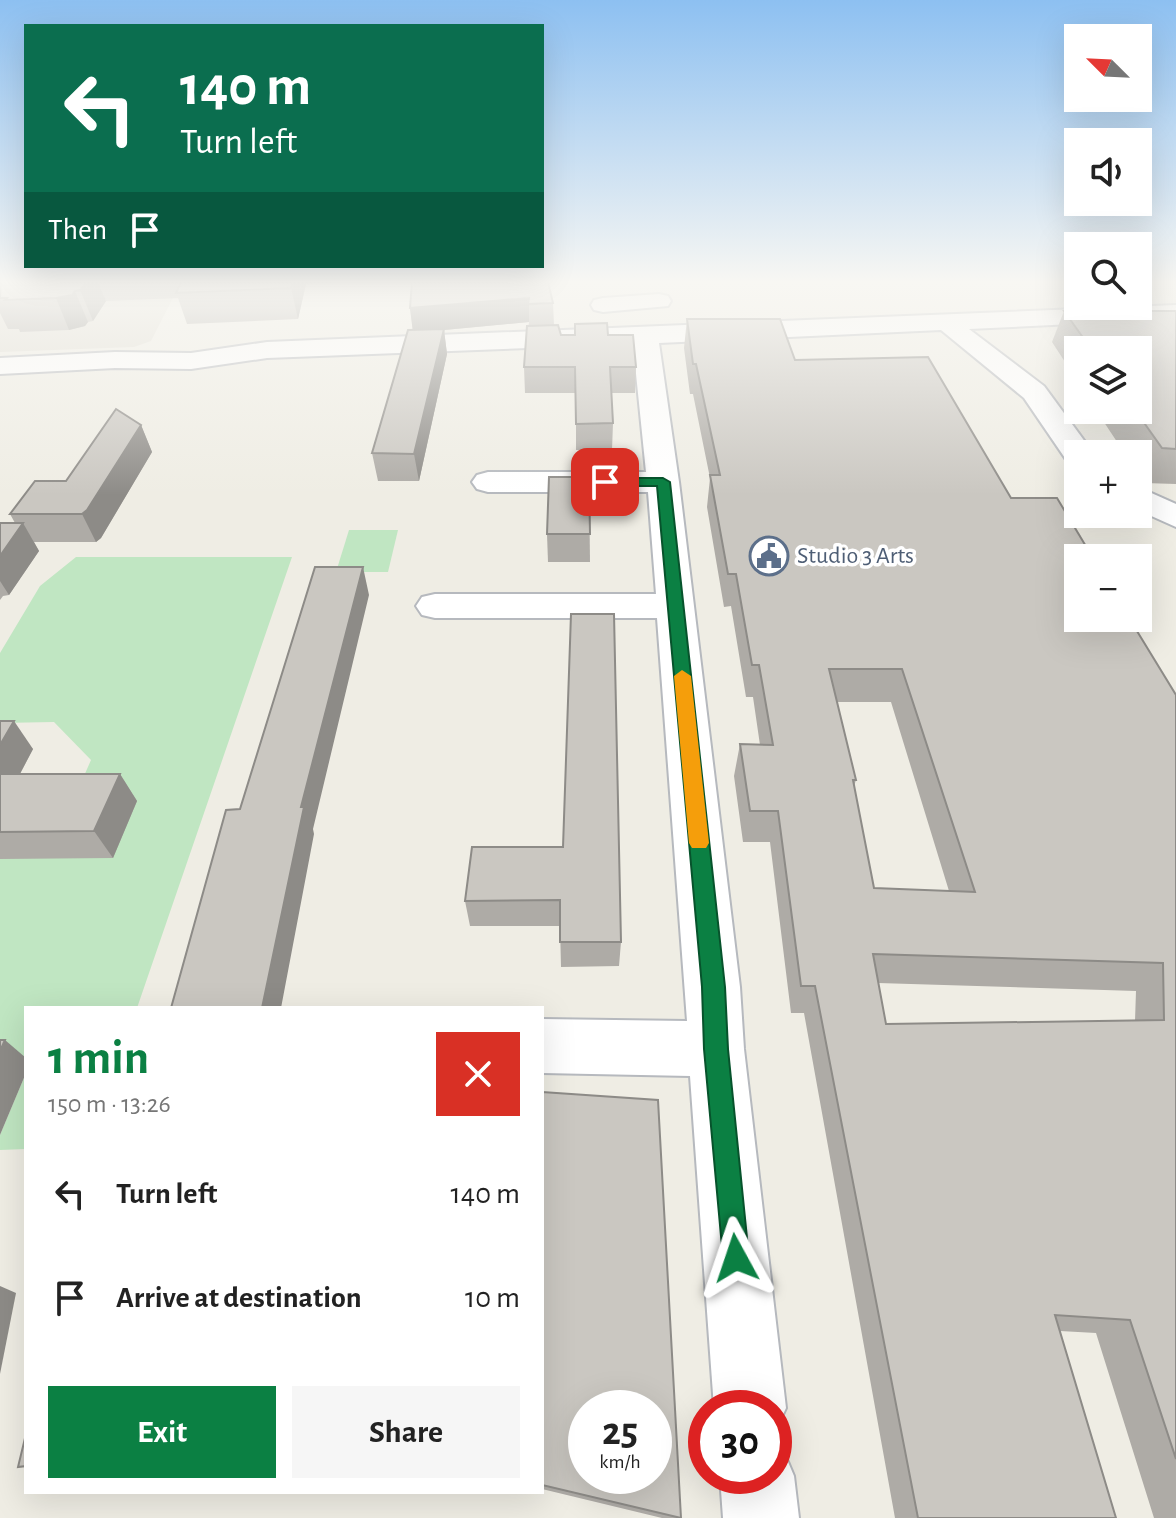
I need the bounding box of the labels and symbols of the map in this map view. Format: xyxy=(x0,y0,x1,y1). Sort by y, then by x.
north arrow xyxy=(1064,24,1152,112)
pin xyxy=(571,448,639,516)
public building icon: Studio 3 Arts xyxy=(748,535,790,577)
place label: Studio 3 Arts xyxy=(797,544,914,568)
position arrow xyxy=(694,1216,778,1300)
speed limit sign: 30 xyxy=(688,1390,792,1494)

